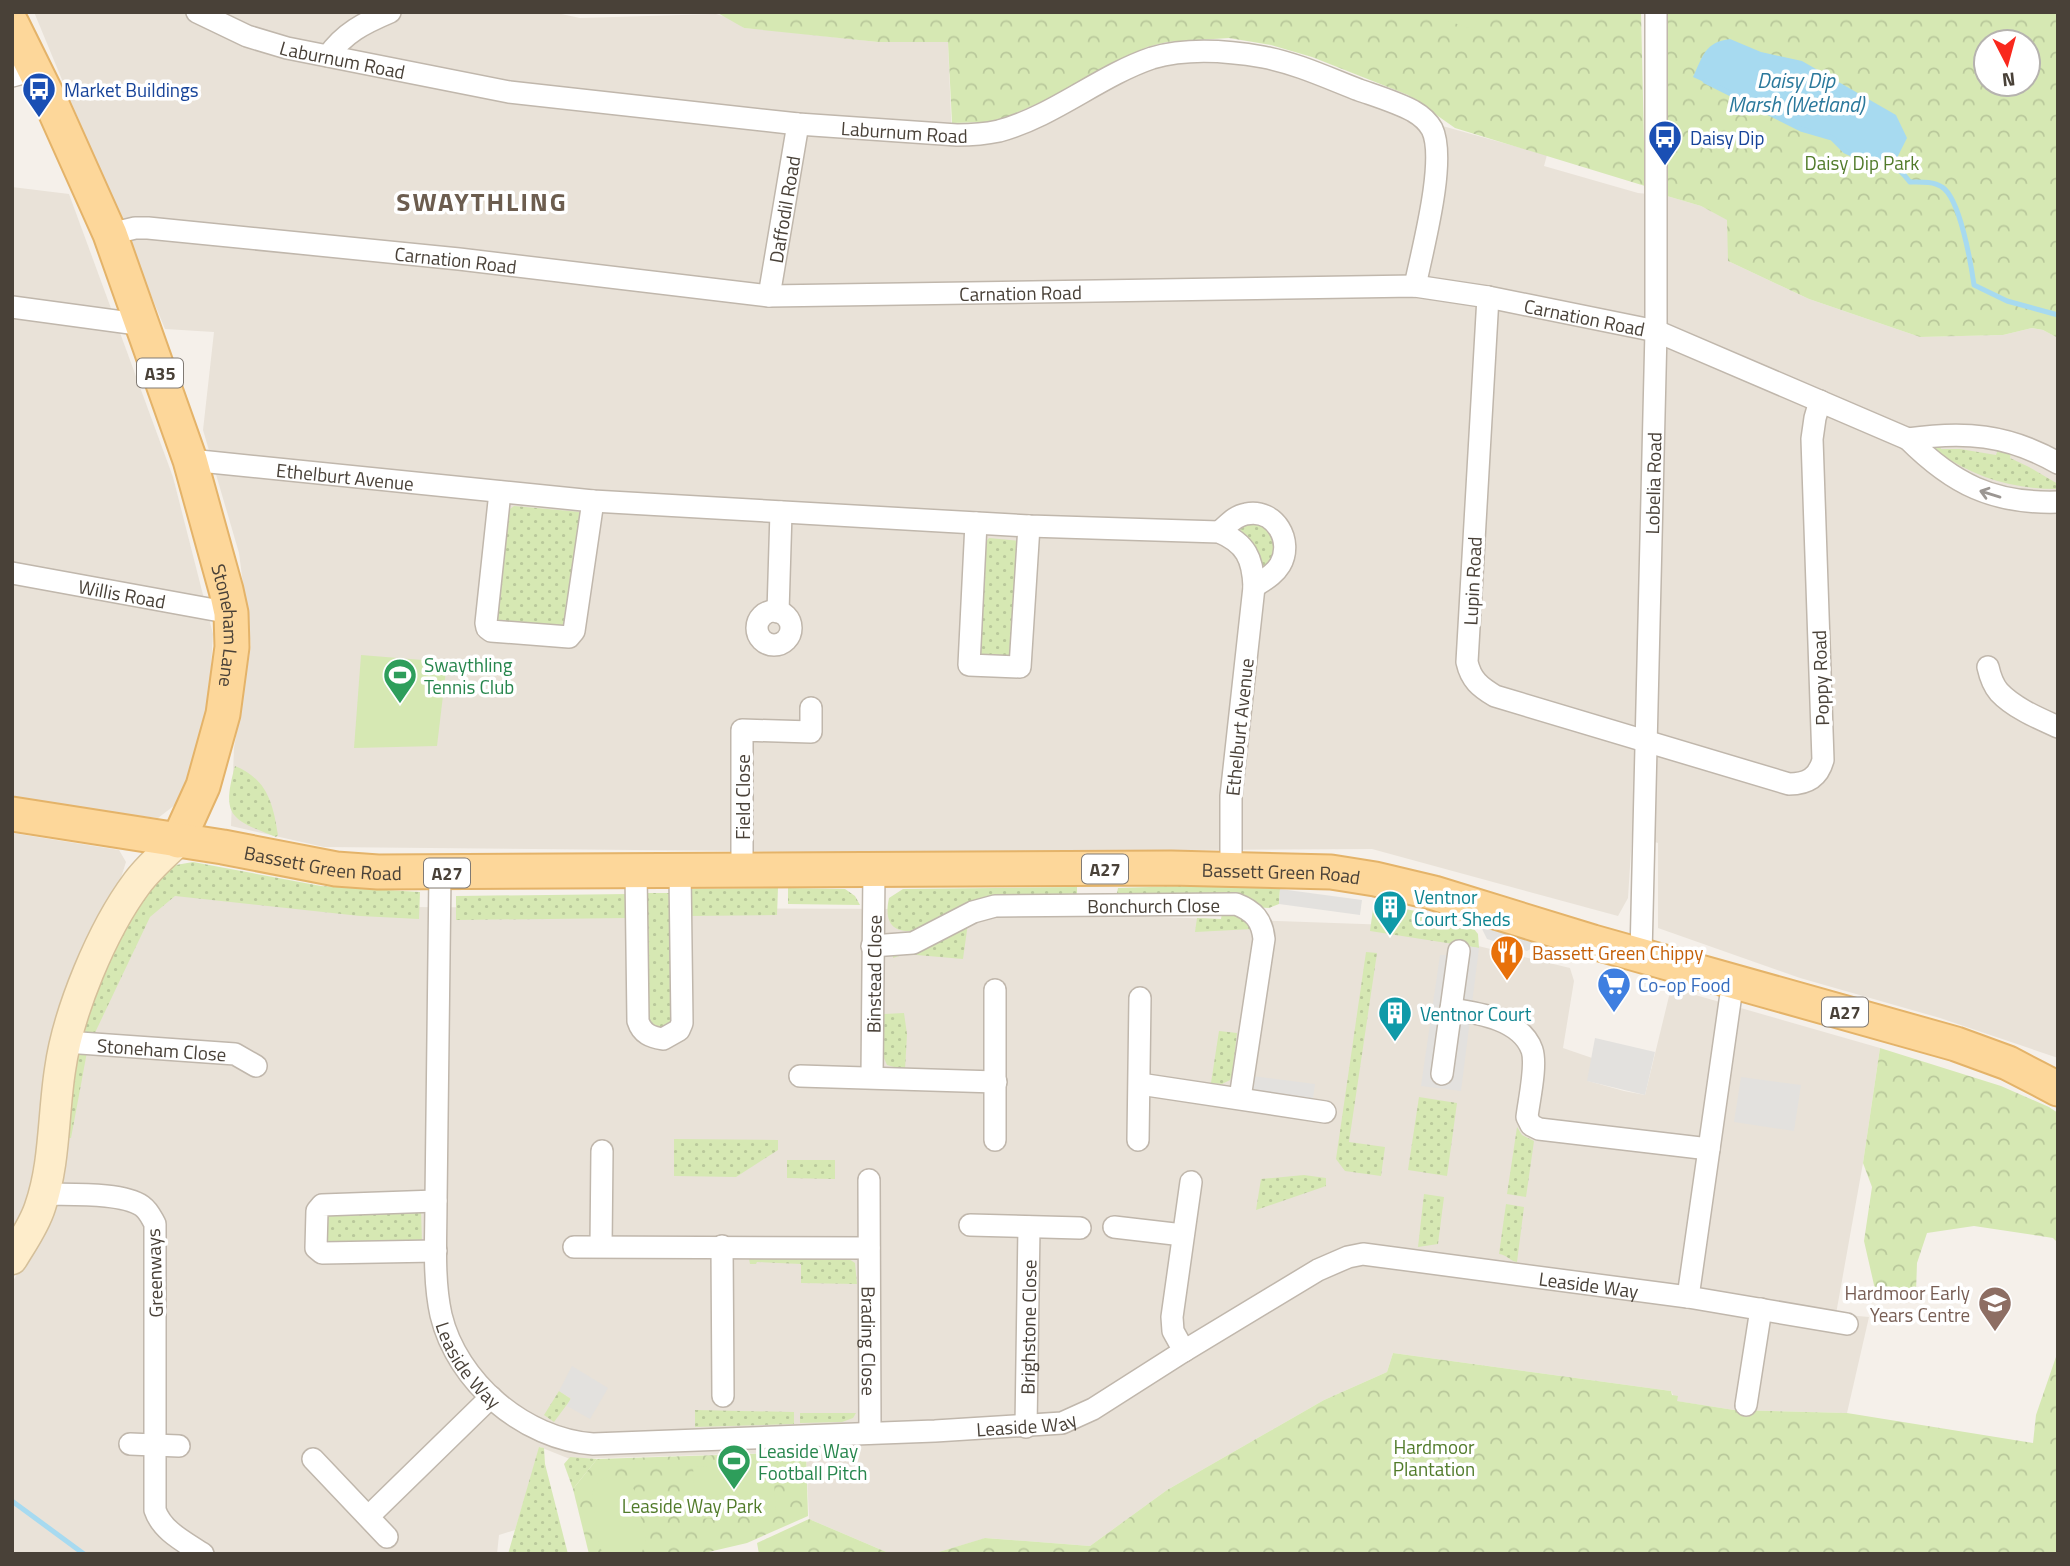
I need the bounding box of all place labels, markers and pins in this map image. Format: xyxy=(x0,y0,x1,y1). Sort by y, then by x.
bus stop icon: Market Buildings xyxy=(20,70,58,119)
place label: Market Buildings xyxy=(64,75,199,104)
bus stop icon: Daisy Dip xyxy=(1646,118,1684,167)
place label: Daisy Dip xyxy=(1690,123,1764,152)
place label: Swaythling Tennis Club xyxy=(424,650,514,701)
sports icon: Swaythling Tennis Club xyxy=(381,656,419,705)
place label: Ventnor Court Sheds xyxy=(1414,882,1511,933)
building icon: Ventnor Court Sheds xyxy=(1371,888,1409,937)
restaurant icon: Bassett Green Chippy xyxy=(1488,933,1526,982)
place label: Bassett Green Chippy xyxy=(1532,938,1703,967)
supermarket icon: Co-op Food xyxy=(1595,965,1633,1014)
place label: Co-op Food xyxy=(1638,970,1731,999)
building icon: Ventnor Court xyxy=(1376,994,1414,1043)
place label: Ventnor Court xyxy=(1420,999,1532,1028)
place label: Hardmoor Early Years Centre xyxy=(1844,1278,1970,1329)
school or university icon: Hardmoor Early Years Centre xyxy=(1976,1284,2014,1333)
place label: Leaside Way Football Pitch xyxy=(758,1436,867,1487)
sports icon: Leaside Way Football Pitch xyxy=(715,1442,753,1491)

